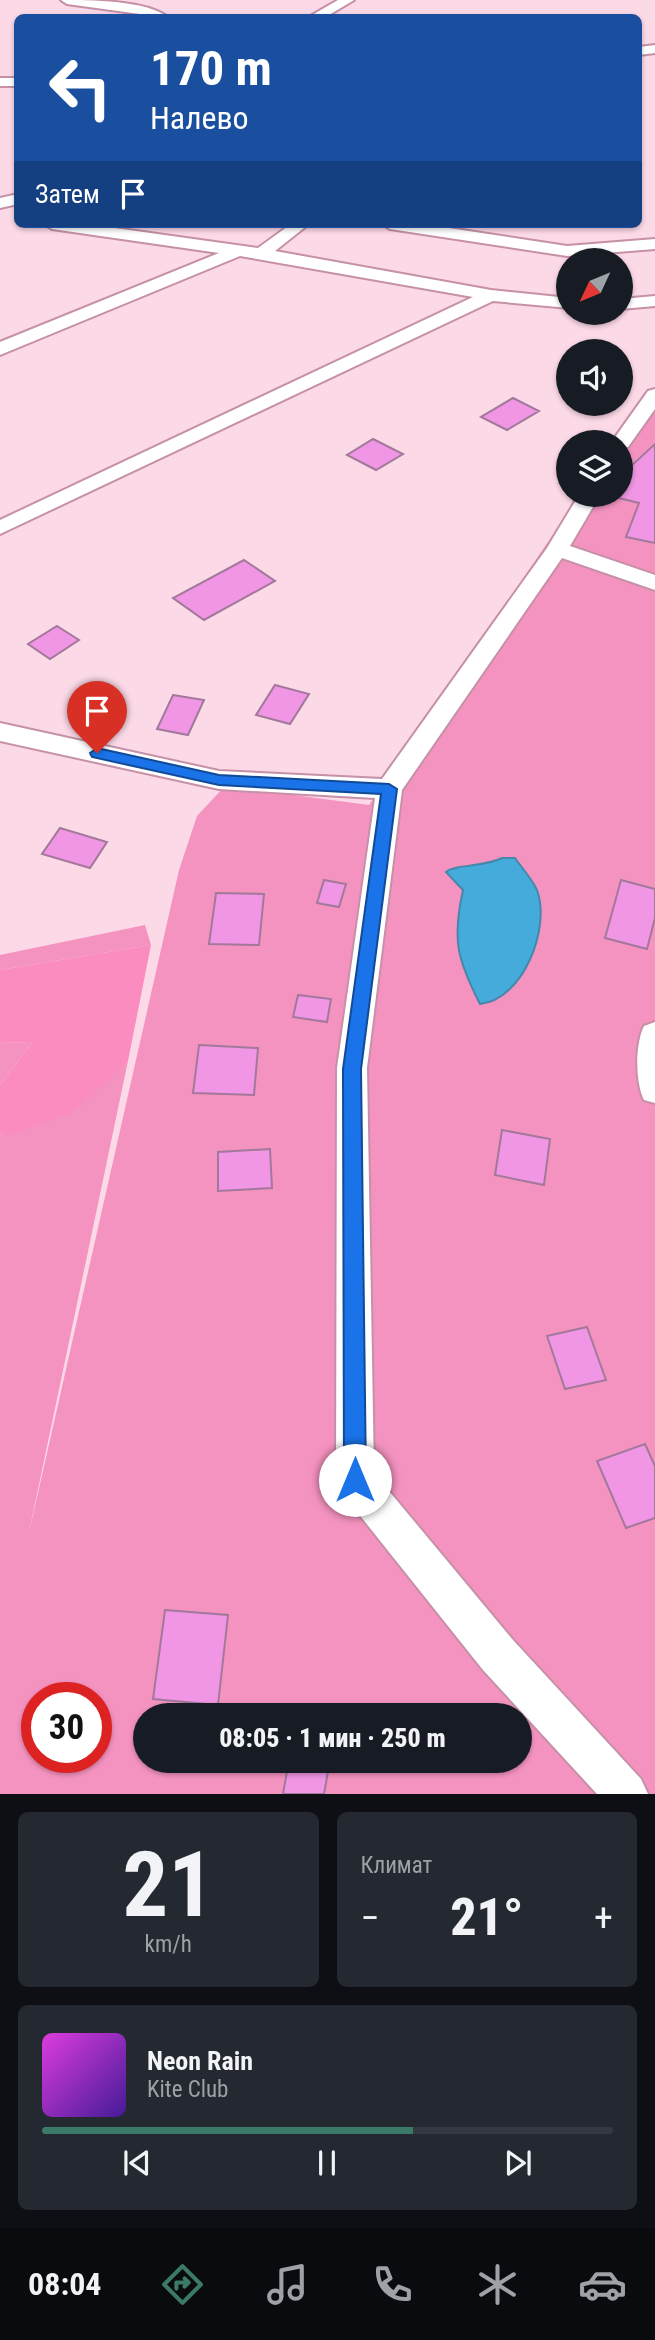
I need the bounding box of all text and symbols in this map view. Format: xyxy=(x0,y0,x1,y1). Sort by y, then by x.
text: 170 m xyxy=(150,40,272,97)
icon: left xyxy=(35,42,126,133)
text: Налево xyxy=(150,99,249,137)
icon: arrive xyxy=(114,175,152,213)
text: Затем xyxy=(35,179,100,209)
north arrow xyxy=(556,248,634,326)
map controls xyxy=(556,248,633,507)
button: sound xyxy=(556,339,633,416)
button: layers xyxy=(556,430,633,507)
pin xyxy=(67,681,127,753)
icon: arrive xyxy=(78,692,116,730)
position arrow xyxy=(318,1443,392,1517)
speed limit sign: 30 xyxy=(21,1682,112,1773)
text: 08:05 · 1 мин · 250 m xyxy=(219,1723,446,1753)
text: 21 xyxy=(122,1832,214,1938)
text: Климат xyxy=(361,1852,432,1879)
text: 21° xyxy=(450,1887,523,1948)
text: − xyxy=(361,1896,380,1940)
text: + xyxy=(594,1896,613,1940)
text: km/h xyxy=(145,1931,192,1958)
text: Neon Rain xyxy=(147,2046,253,2076)
text: Kite Club xyxy=(147,2076,228,2103)
icon: previous xyxy=(118,2144,156,2182)
icon: pause xyxy=(308,2144,346,2182)
icon: next xyxy=(499,2144,537,2182)
icon: directions xyxy=(158,2260,207,2309)
icon: music xyxy=(263,2260,312,2309)
icon: phone xyxy=(368,2260,417,2309)
icon: climate xyxy=(473,2260,522,2309)
icon: car xyxy=(578,2260,627,2309)
text: 08:04 xyxy=(28,2265,101,2303)

